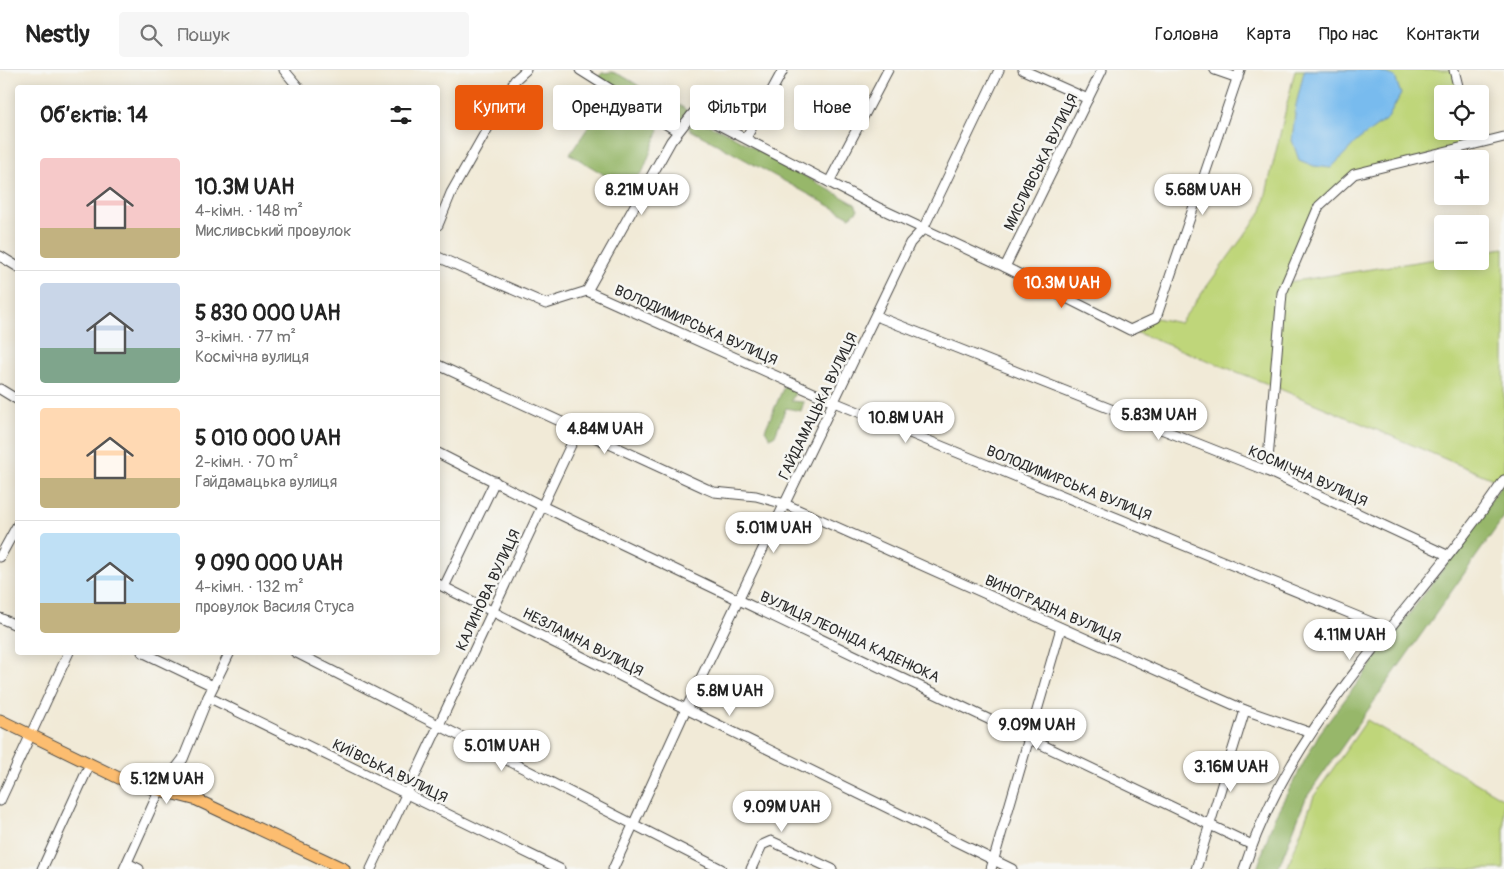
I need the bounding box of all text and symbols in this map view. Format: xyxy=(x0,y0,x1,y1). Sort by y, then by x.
search box xyxy=(119,12,469,57)
text: Nestly xyxy=(25,20,89,49)
icon: search xyxy=(137,21,165,49)
text: Пошук xyxy=(177,23,230,47)
text: Головна xyxy=(1155,23,1218,46)
text: Карта xyxy=(1246,23,1291,46)
text: Про нас xyxy=(1319,23,1378,46)
text: Контакти xyxy=(1406,23,1479,46)
chip: Купити xyxy=(455,85,543,130)
chip: Орендувати xyxy=(553,85,680,130)
chip: Фільтри xyxy=(690,85,784,130)
chip: Нове xyxy=(794,85,869,130)
map controls xyxy=(1434,85,1489,270)
button: locate xyxy=(1434,85,1489,140)
street label: МИСЛИВСЬКА ВУЛИЦЯ xyxy=(1000,91,1083,234)
icon: filters xyxy=(387,101,415,129)
text: Об’єктів: 14 xyxy=(40,102,148,129)
button: + xyxy=(1434,150,1489,205)
text: 10.3M UAH xyxy=(195,174,294,201)
pin: 8.21M UAH xyxy=(585,174,699,216)
pin: 5.68M UAH xyxy=(1146,174,1260,216)
icon: home xyxy=(80,178,140,238)
text: 8.21M UAH xyxy=(606,180,678,200)
text: 5.68M UAH xyxy=(1165,180,1241,200)
text: 4-кімн. · 148 m² xyxy=(195,201,303,221)
button: − xyxy=(1434,215,1489,270)
text: Мисливський провулок xyxy=(195,221,351,241)
pin: 10.3M UAH xyxy=(1005,266,1119,309)
text: 10.3M UAH xyxy=(1024,273,1100,293)
street label: ВОЛОДИМИРСЬКА ВУЛИЦЯ xyxy=(611,281,780,370)
text: 5 830 000 UAH xyxy=(195,300,341,327)
icon: home xyxy=(80,303,140,363)
text: 3-кімн. · 77 m² xyxy=(195,327,296,347)
street label: ГАЙДАМАЦЬКА ВУЛИЦЯ xyxy=(775,330,862,483)
text: Космічна вулиця xyxy=(195,347,309,367)
pin: 5.83M UAH xyxy=(1102,398,1216,441)
pin: 10.8M UAH xyxy=(849,402,963,444)
text: 5.83M UAH xyxy=(1121,405,1197,425)
text: 10.8M UAH xyxy=(869,408,943,428)
pin: 4.84M UAH xyxy=(548,412,662,455)
text: 4.84M UAH xyxy=(567,419,643,439)
text: 5 010 000 UAH xyxy=(195,425,341,452)
icon: home xyxy=(80,428,140,488)
street label: ВОЛОДИМИРСЬКА ВУЛИЦЯ xyxy=(983,442,1154,525)
street label: КОСМІЧНА ВУЛИЦЯ xyxy=(1245,442,1370,511)
text: 2-кімн. · 70 m² xyxy=(195,452,299,472)
text: Гайдамацька вулиця xyxy=(195,472,337,492)
pin: 5.01M UAH xyxy=(717,512,831,554)
text: 5.01M UAH xyxy=(736,518,812,538)
street label: КАЛИНОВА ВУЛИЦЯ xyxy=(452,527,525,654)
text: 9 090 000 UAH xyxy=(195,550,343,577)
icon: home xyxy=(80,553,140,613)
street label: ВИНОГРАДНА ВУЛИЦЯ xyxy=(982,571,1124,648)
text: 4-кімн. · 132 m² xyxy=(195,577,304,597)
street label: ВУЛИЦЯ ЛЕОНІДА КАДЕНЮКА xyxy=(757,587,943,688)
text: провулок Василя Стуса xyxy=(195,597,354,617)
street label: НЕЗЛАМНА ВУЛИЦЯ xyxy=(519,604,646,681)
pin: 4.11M UAH xyxy=(1293,618,1407,661)
text: 4.11M UAH xyxy=(1314,625,1386,645)
pin: 5.8M UAH xyxy=(678,674,782,717)
text: 5.8M UAH xyxy=(697,681,763,701)
pin: 9.09M UAH xyxy=(980,708,1094,751)
text: 9.09M UAH xyxy=(998,715,1076,735)
pin: 5.01M UAH xyxy=(445,730,559,772)
street label: КИЇВСЬКА ВУЛИЦЯ xyxy=(329,735,451,808)
text: 5.01M UAH xyxy=(464,736,540,756)
pin: 3.16M UAH xyxy=(1174,750,1288,793)
text: 3.16M UAH xyxy=(1194,757,1268,777)
pin: 5.12M UAH xyxy=(110,762,224,805)
text: 5.12M UAH xyxy=(130,769,204,789)
pin: 9.09M UAH xyxy=(725,790,839,833)
text: 9.09M UAH xyxy=(743,797,821,817)

